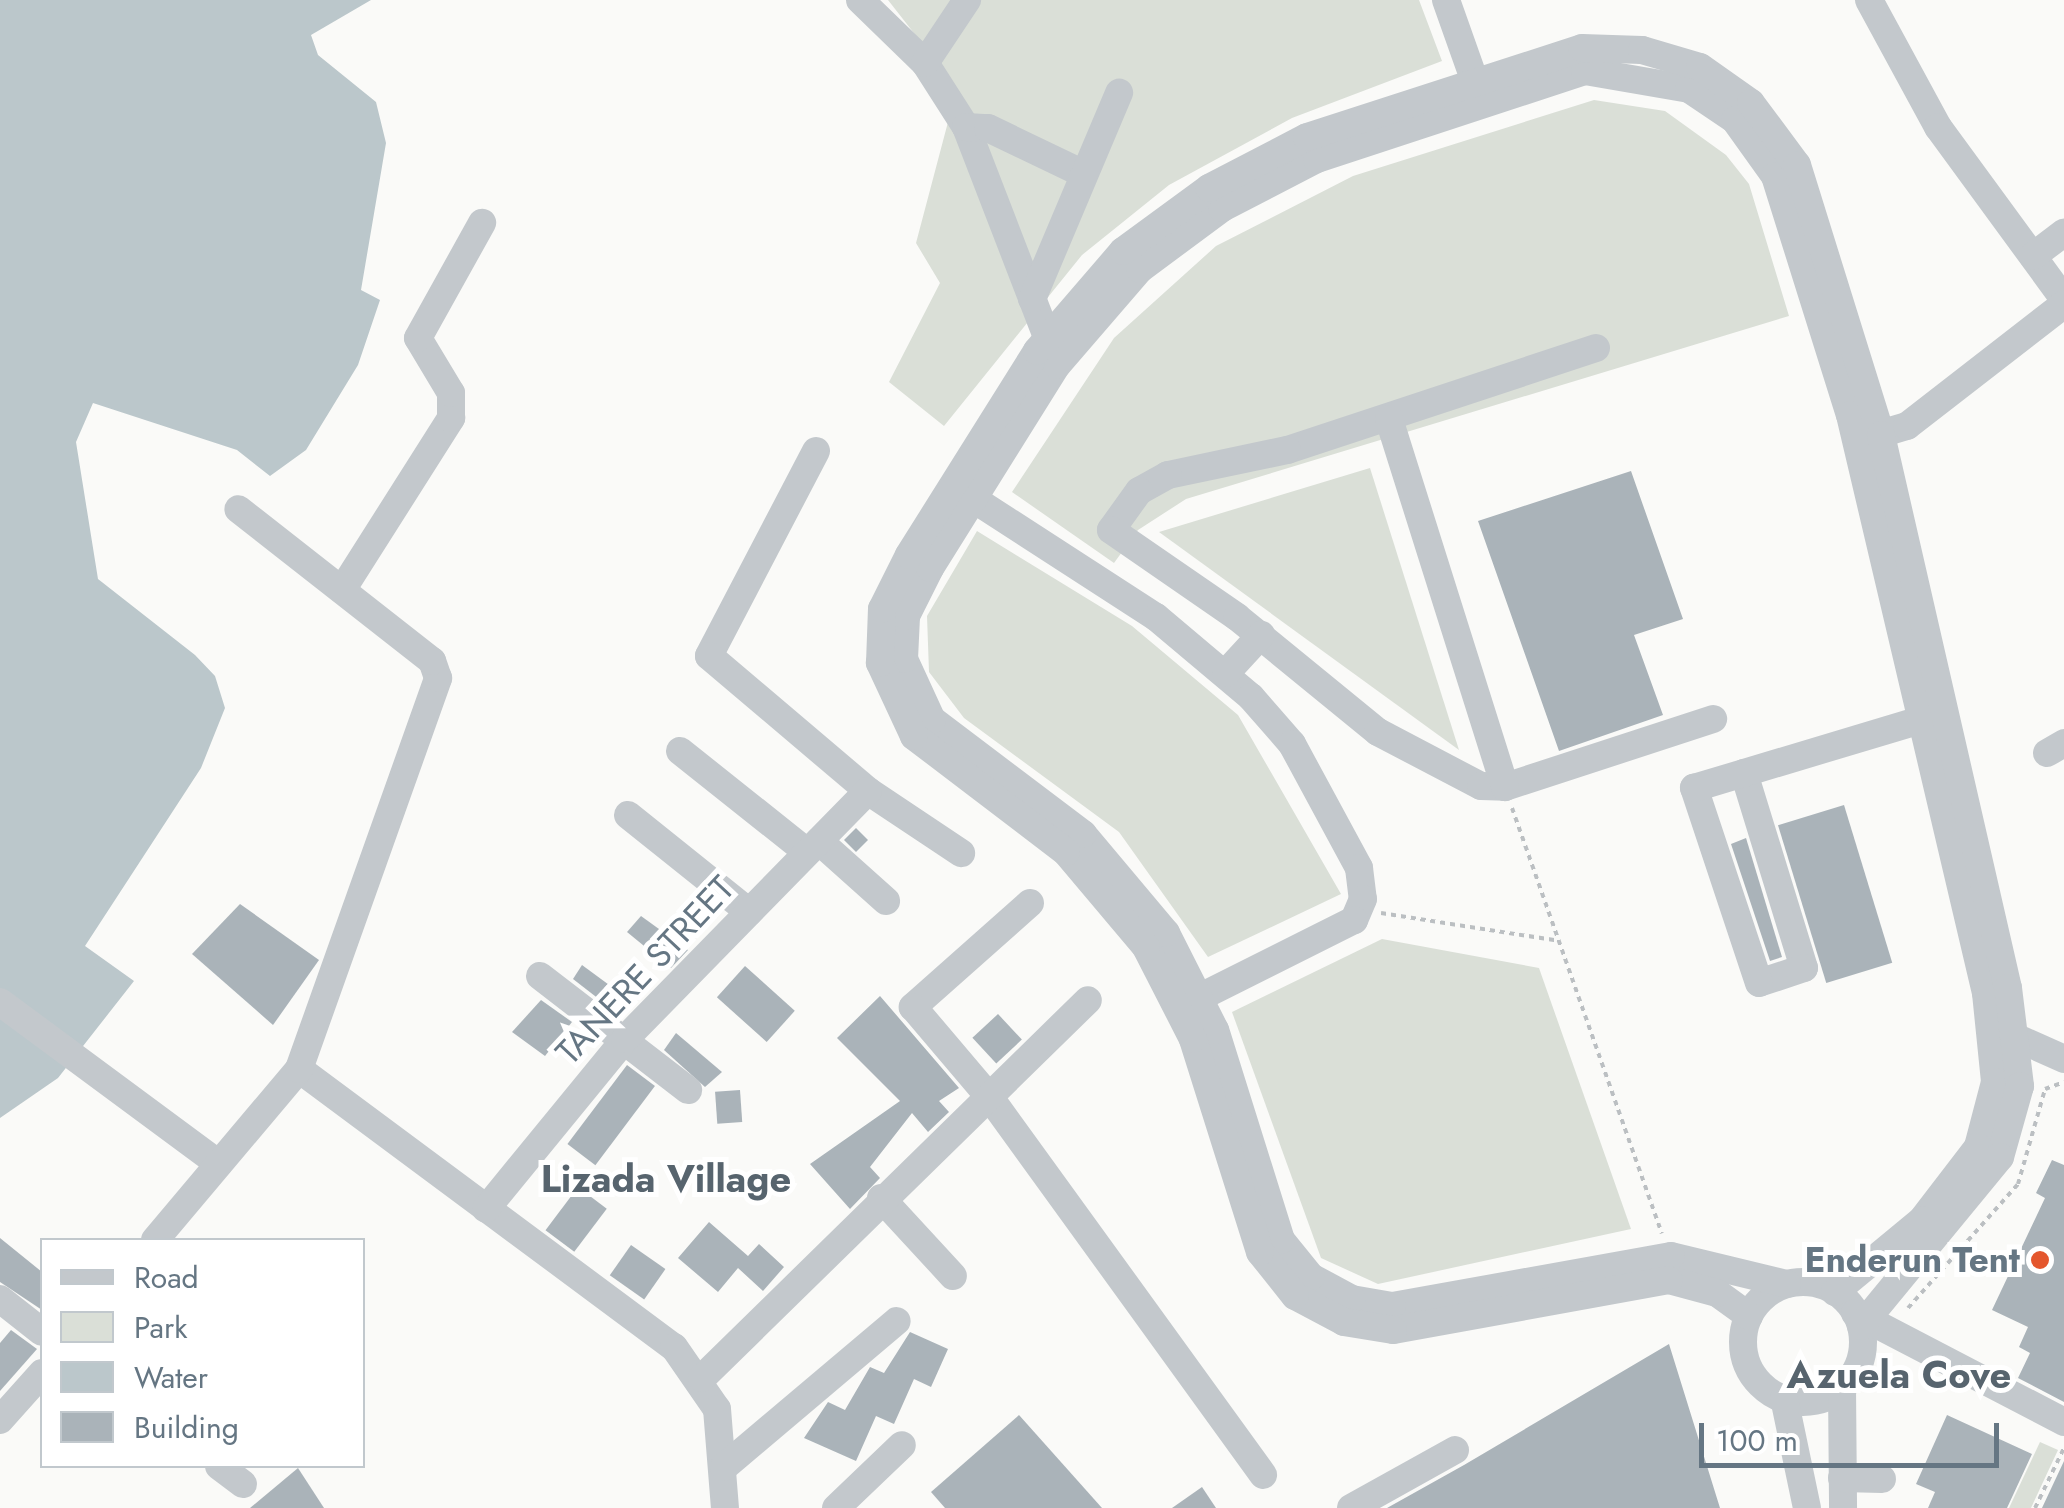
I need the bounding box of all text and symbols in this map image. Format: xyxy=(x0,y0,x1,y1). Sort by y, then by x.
street label: TANERE STREET xyxy=(547,867,743,1073)
district label: Lizada Village xyxy=(541,1156,791,1202)
legend xyxy=(40,1238,365,1468)
place label: Enderun Tent xyxy=(1805,1239,2020,1281)
marker: Enderun Tent xyxy=(2029,1249,2051,1271)
text: Road xyxy=(134,1256,199,1299)
text: Park xyxy=(134,1306,187,1349)
district label: Azuela Cove xyxy=(1787,1352,2011,1398)
text: Water xyxy=(134,1356,208,1399)
scale bar xyxy=(1704,1403,2004,1465)
text: Building xyxy=(134,1406,239,1449)
text: 100 m xyxy=(1716,1419,1798,1462)

